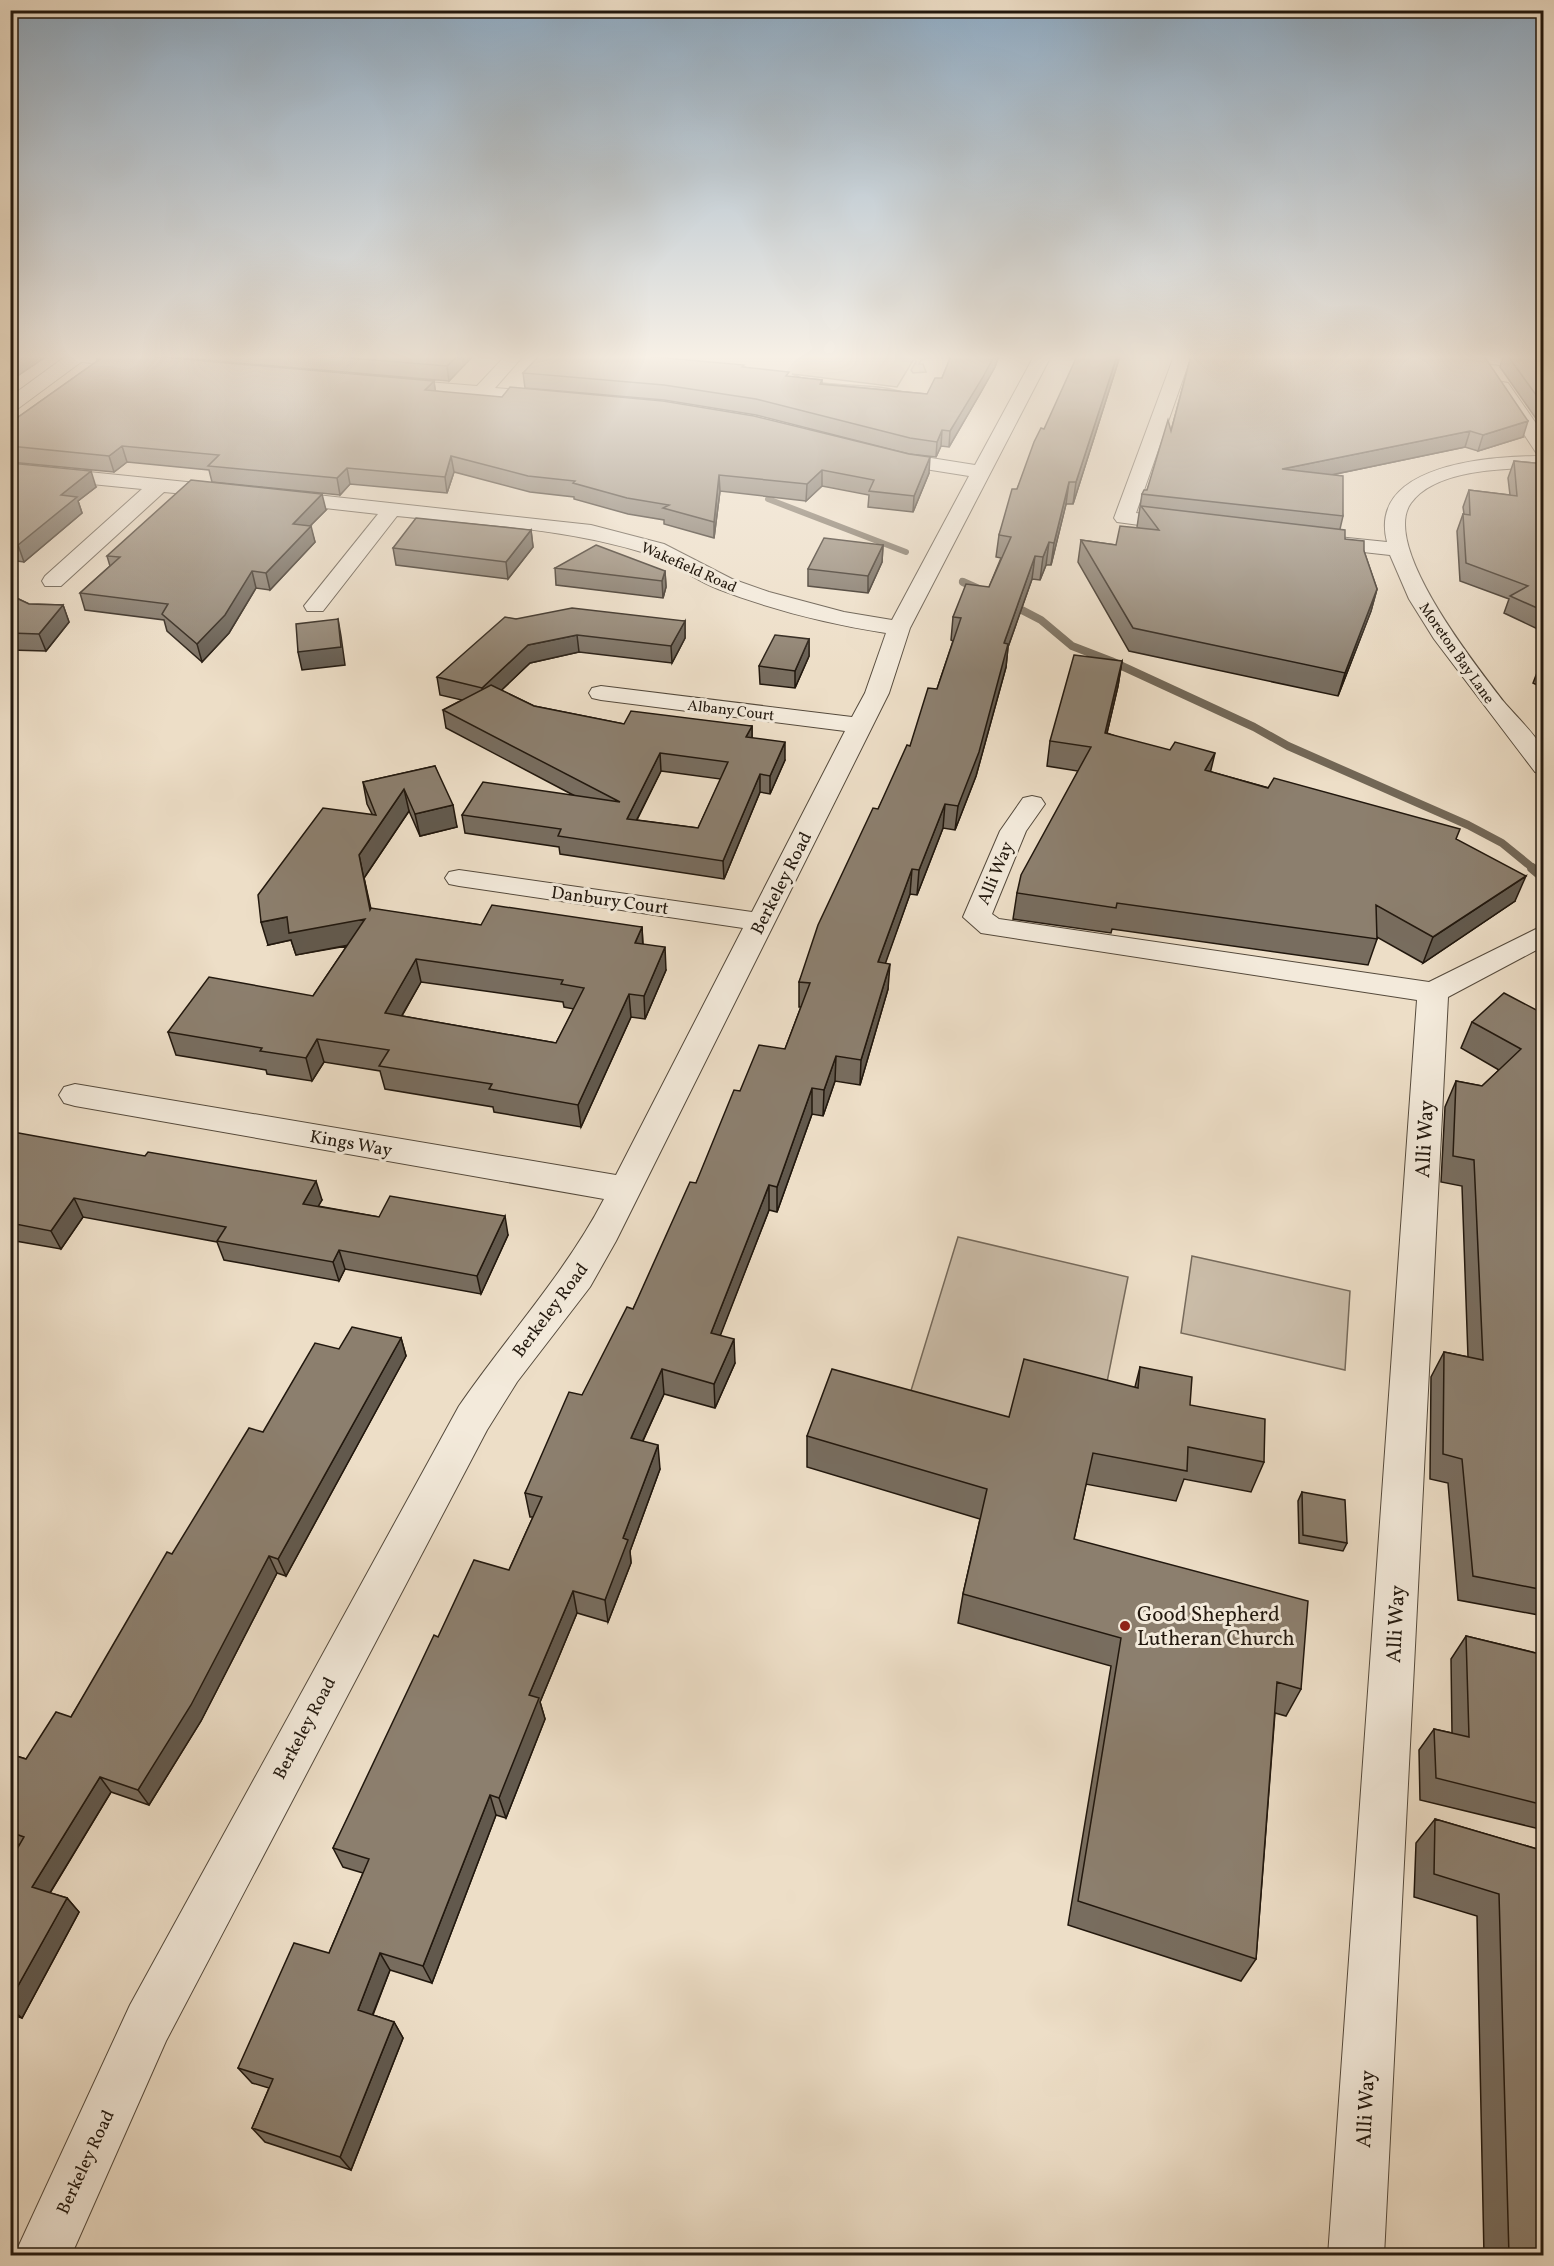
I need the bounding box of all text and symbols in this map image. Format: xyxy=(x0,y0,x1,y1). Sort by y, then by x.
street label: Wakefield Road xyxy=(637,538,740,599)
street label: Moreton Bay Lane xyxy=(1413,599,1499,709)
street label: Albany Court xyxy=(686,696,776,727)
street label: Berkeley Road xyxy=(746,828,819,939)
street label: Alli Way xyxy=(972,838,1021,909)
street label: Danbury Court xyxy=(549,881,670,922)
street label: Alli Way xyxy=(1409,1099,1442,1179)
street label: Kings Way xyxy=(308,1125,394,1164)
street label: Berkeley Road xyxy=(507,1258,595,1363)
street label: Alli Way xyxy=(1380,1584,1413,1664)
place label: Good Shepherd Lutheran Church xyxy=(1137,1601,1295,1654)
marker: Good Shepherd Lutheran Church xyxy=(1118,1619,1132,1633)
street label: Berkeley Road xyxy=(268,1673,343,1784)
street label: Alli Way xyxy=(1350,2069,1383,2149)
street label: Berkeley Road xyxy=(51,2106,121,2219)

